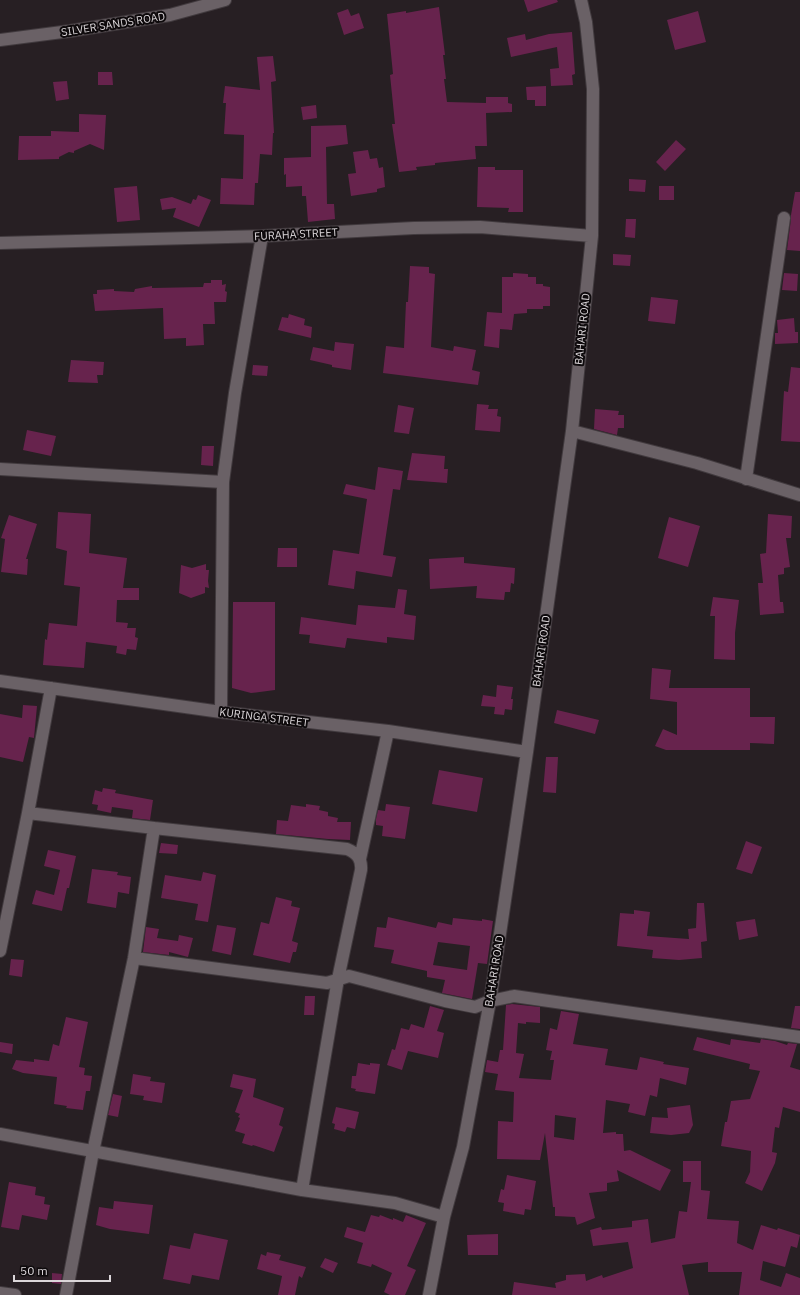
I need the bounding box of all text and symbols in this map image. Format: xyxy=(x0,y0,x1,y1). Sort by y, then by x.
street label: SILVER SANDS ROAD xyxy=(60,9,166,39)
street label: FURAHA STREET xyxy=(254,225,339,243)
street label: BAHARI ROAD xyxy=(571,292,593,366)
street label: BAHARI ROAD xyxy=(529,614,553,688)
street label: KURINGA STREET xyxy=(219,705,310,729)
street label: BAHARI ROAD xyxy=(481,934,507,1008)
scale bar xyxy=(14,1257,110,1283)
text: 50 m xyxy=(20,1263,48,1278)

